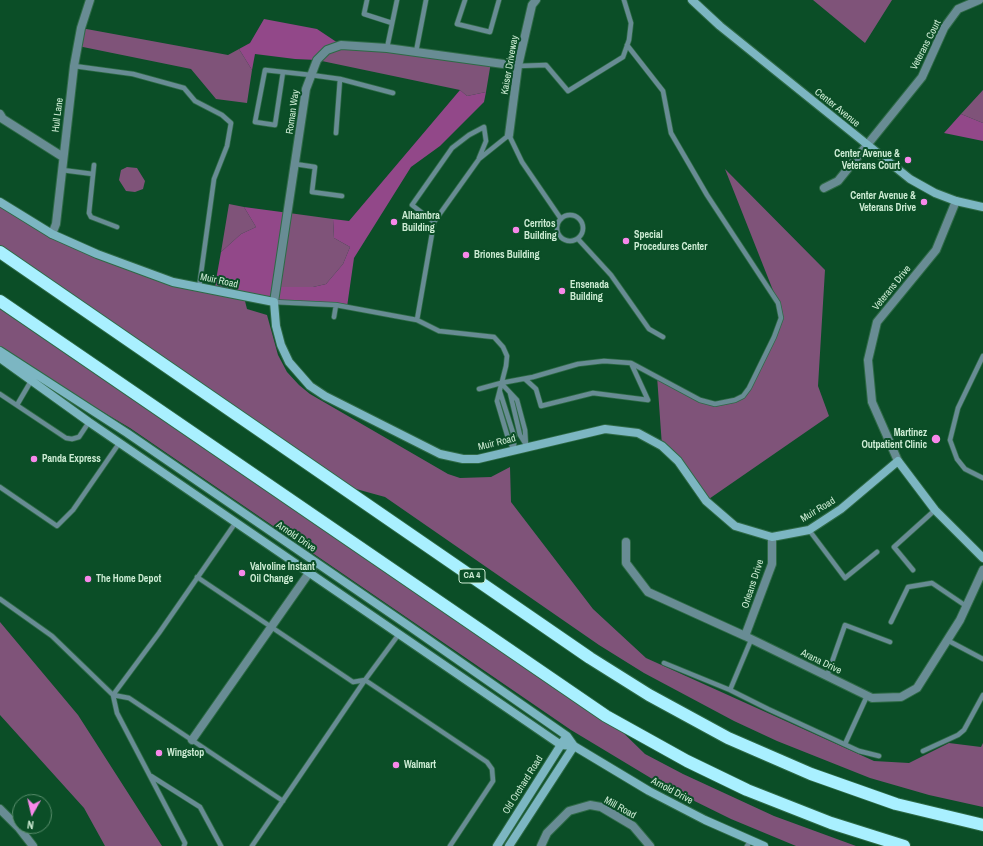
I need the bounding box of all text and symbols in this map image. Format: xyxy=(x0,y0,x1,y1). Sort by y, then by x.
street label: Veterans Court xyxy=(908,18,944,72)
street label: Kaiser Driveway xyxy=(499,34,521,96)
street label: Center Avenue xyxy=(812,86,862,130)
street label: Roman Way xyxy=(284,89,302,135)
street label: Hull Lane xyxy=(50,97,66,133)
place label: Center Avenue & Veterans Court xyxy=(834,148,900,172)
marker: Center Avenue & Veterans Court xyxy=(903,155,913,165)
place label: Center Avenue & Veterans Drive xyxy=(850,190,916,214)
marker: Center Avenue & Veterans Drive xyxy=(919,197,929,207)
place label: Alhambra Building xyxy=(402,210,440,234)
marker: Alhambra Building xyxy=(389,217,399,227)
place label: Cerritos Building xyxy=(524,218,557,242)
marker: Cerritos Building xyxy=(511,225,521,235)
place label: Special Procedures Center xyxy=(634,229,707,252)
marker: Special Procedures Center xyxy=(621,236,631,246)
place label: Briones Building xyxy=(474,249,540,261)
marker: Briones Building xyxy=(461,250,471,260)
street label: Veterans Drive xyxy=(870,263,914,313)
street label: Muir Road xyxy=(199,271,239,291)
place label: Ensenada Building xyxy=(570,279,609,302)
marker: Ensenada Building xyxy=(557,286,567,296)
place label: Martinez Outpatient Clinic xyxy=(861,427,927,450)
street label: Muir Road xyxy=(477,433,517,453)
marker: Martinez Outpatient Clinic xyxy=(930,433,942,445)
place label: Panda Express xyxy=(42,453,101,465)
marker: Panda Express xyxy=(29,454,39,464)
street label: Muir Road xyxy=(799,495,837,525)
street label: Arnold Drive xyxy=(274,519,318,555)
street label: Orleans Drive xyxy=(739,558,767,610)
place label: Valvoline Instant Oil Change xyxy=(250,561,315,584)
marker: Valvoline Instant Oil Change xyxy=(237,568,247,578)
road number: CA 4 xyxy=(459,569,485,583)
place label: The Home Depot xyxy=(96,573,161,585)
marker: The Home Depot xyxy=(83,574,93,584)
street label: Arana Drive xyxy=(799,647,843,677)
place label: Wingstop xyxy=(167,747,204,759)
marker: Wingstop xyxy=(154,748,164,758)
street label: Old Orchard Road xyxy=(500,754,546,816)
place label: Walmart xyxy=(404,759,436,771)
marker: Walmart xyxy=(391,760,401,770)
street label: Arnold Drive xyxy=(649,775,695,807)
north arrow xyxy=(12,794,52,834)
street label: Mill Road xyxy=(602,794,638,822)
text: N xyxy=(26,818,35,832)

